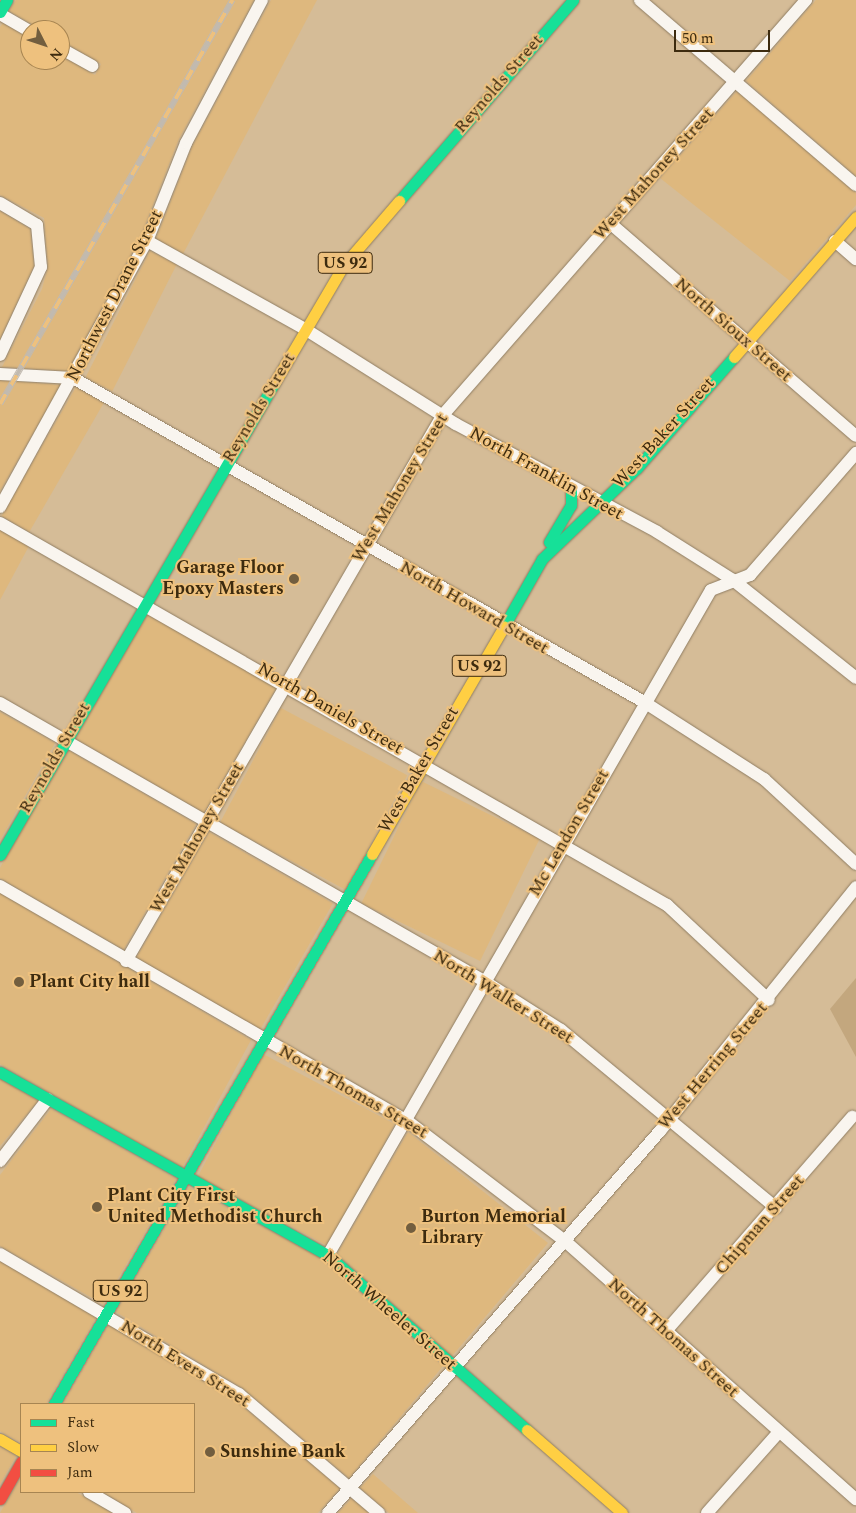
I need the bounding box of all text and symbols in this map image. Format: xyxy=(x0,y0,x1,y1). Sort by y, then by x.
north arrow xyxy=(20,20,70,70)
scale bar xyxy=(676,20,772,52)
text: 50 m xyxy=(682,27,714,50)
street label: Reynolds Street xyxy=(450,30,548,138)
text: N xyxy=(44,43,68,66)
street label: West Mahoney Street xyxy=(589,104,719,244)
street label: Northwest Drane Street xyxy=(62,207,168,385)
road number: US 92 xyxy=(318,250,372,276)
street label: North Sioux Street xyxy=(670,273,796,387)
street label: Reynolds Street xyxy=(218,349,300,467)
street label: West Baker Street xyxy=(608,373,720,493)
street label: West Mahoney Street xyxy=(347,409,453,567)
street label: North Franklin Street xyxy=(465,423,627,525)
street label: North Howard Street xyxy=(396,557,552,659)
place label: Garage Floor Epoxy Masters xyxy=(162,558,284,600)
marker: Garage Floor Epoxy Masters xyxy=(288,573,300,585)
road number: US 92 xyxy=(452,652,506,679)
street label: North Daniels Street xyxy=(253,658,407,760)
street label: Reynolds Street xyxy=(15,699,95,817)
street label: West Baker Street xyxy=(374,703,464,837)
street label: West Mahoney Street xyxy=(145,759,249,917)
street label: Mc Lendon Street xyxy=(524,766,614,900)
street label: North Walker Street xyxy=(429,945,577,1049)
place label: Plant City hall xyxy=(29,971,150,993)
marker: Plant City hall xyxy=(13,976,25,988)
street label: West Herring Street xyxy=(653,998,773,1134)
street label: North Thomas Street xyxy=(275,1040,431,1144)
street label: Chipman Street xyxy=(711,1170,809,1280)
place label: Plant City First United Methodist Church xyxy=(107,1186,323,1228)
marker: Plant City First United Methodist Church xyxy=(91,1201,103,1213)
place label: Burton Memorial Library xyxy=(421,1207,566,1250)
marker: Burton Memorial Library xyxy=(405,1222,417,1234)
street label: North Wheeler Street xyxy=(317,1247,461,1375)
street label: North Thomas Street xyxy=(603,1274,743,1402)
road number: US 92 xyxy=(92,1278,148,1304)
street label: North Evers Street xyxy=(116,1316,254,1412)
legend xyxy=(20,1403,195,1493)
text: Fast xyxy=(67,1411,95,1434)
text: Slow xyxy=(67,1436,99,1459)
place label: Sunshine Bank xyxy=(220,1441,346,1463)
marker: Sunshine Bank xyxy=(204,1446,216,1458)
text: Jam xyxy=(67,1461,93,1484)

